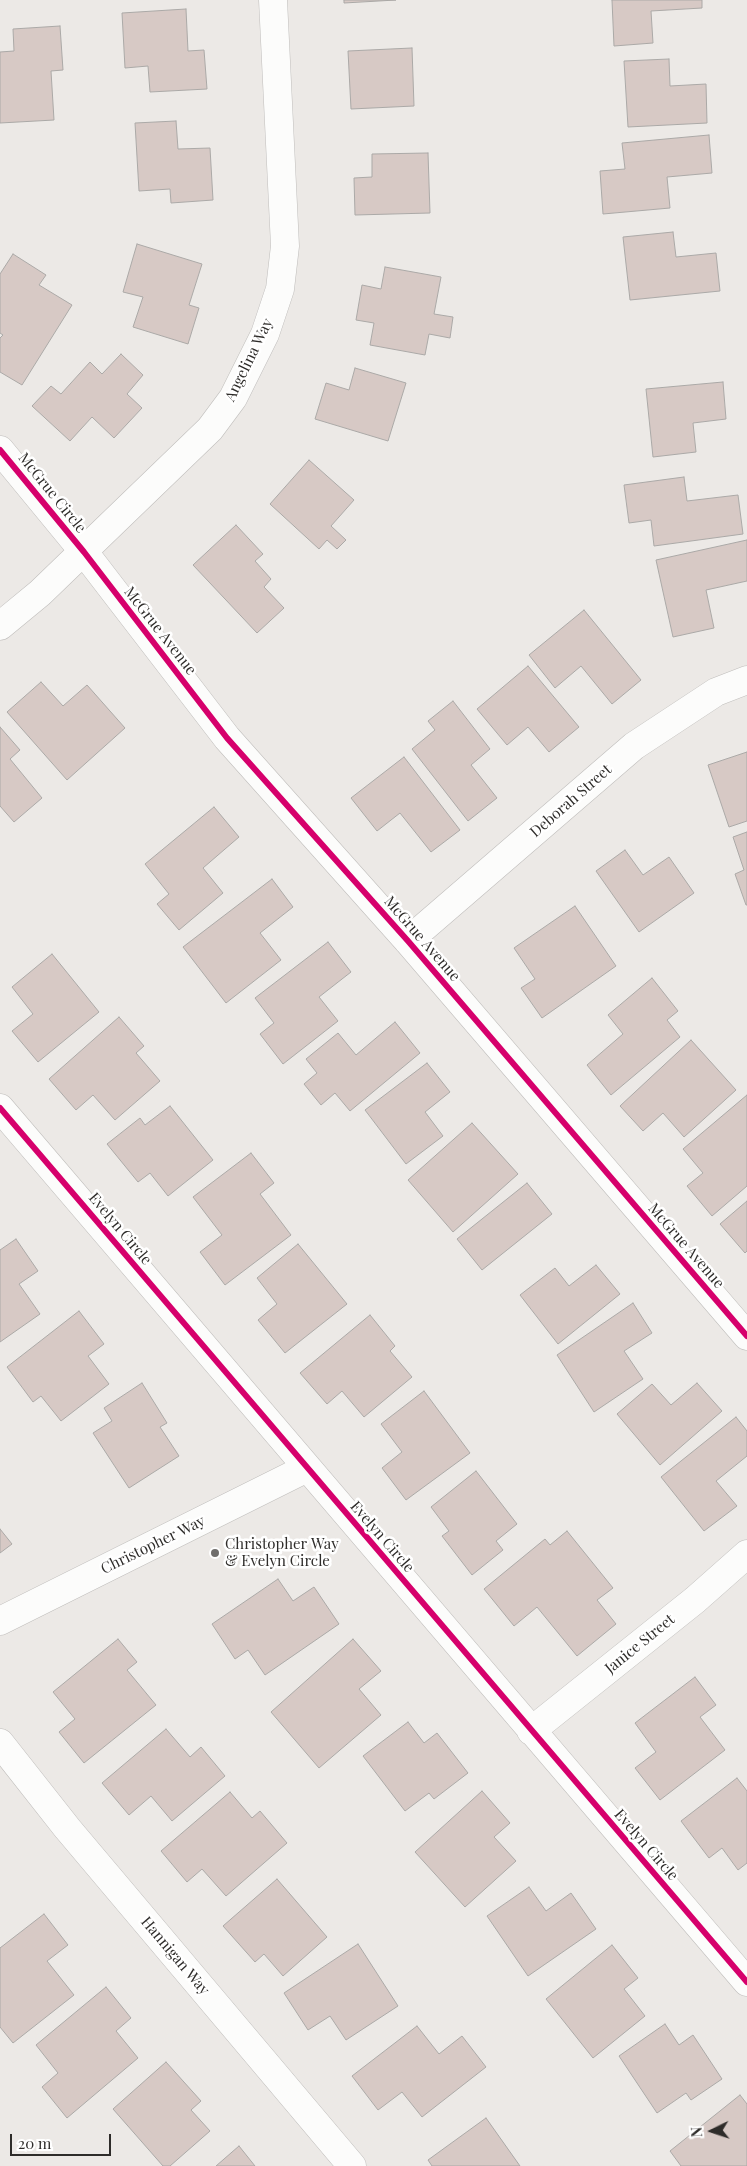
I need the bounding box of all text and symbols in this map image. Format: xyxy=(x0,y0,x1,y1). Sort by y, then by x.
street label: Angelina Way xyxy=(221,316,277,404)
street label: McGrue Circle xyxy=(14,449,90,537)
street label: McGrue Avenue xyxy=(120,583,200,679)
street label: Deborah Street xyxy=(527,761,615,841)
street label: McGrue Avenue xyxy=(380,893,464,985)
street label: Evelyn Circle xyxy=(85,1189,155,1269)
street label: McGrue Avenue xyxy=(644,1200,728,1292)
street label: Evelyn Circle xyxy=(346,1498,418,1576)
street label: Christopher Way xyxy=(98,1512,208,1578)
place label: Christopher Way & Evelyn Circle xyxy=(225,1535,339,1570)
marker: Christopher Way & Evelyn Circle xyxy=(209,1547,221,1559)
street label: Janice Street xyxy=(602,1610,678,1678)
street label: Evelyn Circle xyxy=(610,1806,682,1884)
street label: Hannigan Way xyxy=(137,1913,213,1999)
north arrow xyxy=(687,2106,737,2156)
scale bar xyxy=(12,2124,114,2156)
text: N xyxy=(687,2126,706,2138)
text: 20 m xyxy=(18,2133,51,2153)

